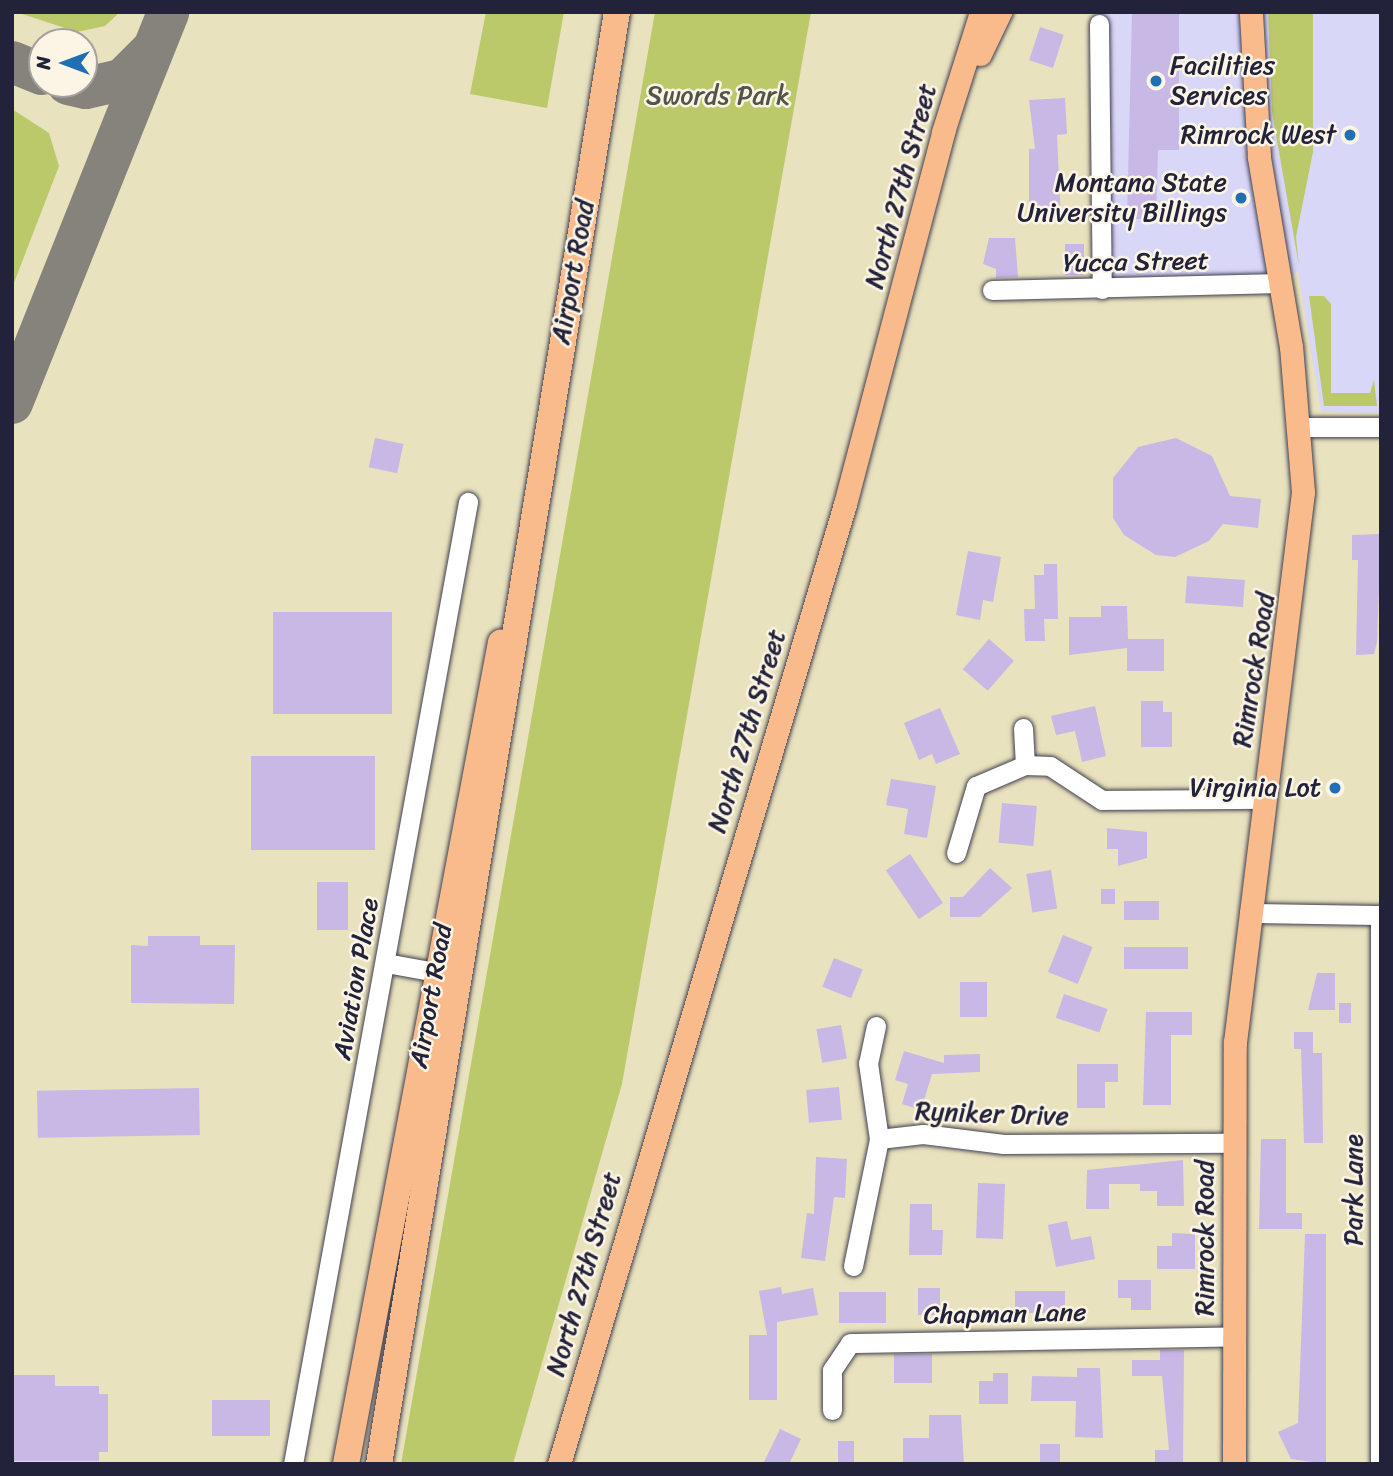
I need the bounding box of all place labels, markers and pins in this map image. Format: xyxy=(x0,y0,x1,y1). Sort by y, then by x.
place label: Facilities Services xyxy=(1170,50,1275,112)
marker: Facilities Services xyxy=(1148,73,1164,89)
place label: Rimrock West xyxy=(1179,119,1336,151)
marker: Rimrock West xyxy=(1342,127,1358,143)
place label: Montana State University Billings xyxy=(1017,167,1227,228)
marker: Montana State University Billings xyxy=(1233,190,1249,206)
place label: Virginia Lot xyxy=(1190,772,1321,804)
marker: Virginia Lot xyxy=(1327,780,1343,796)

